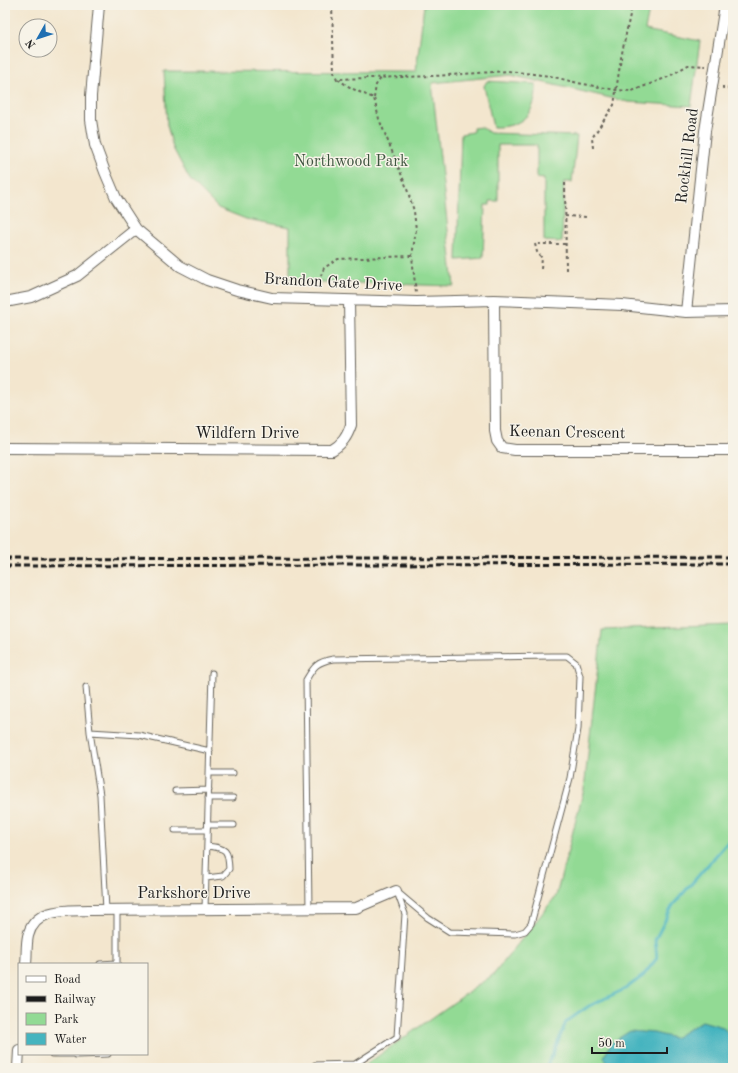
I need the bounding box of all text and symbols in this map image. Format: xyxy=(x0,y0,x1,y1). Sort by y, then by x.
north arrow xyxy=(18,18,58,58)
text: N xyxy=(24,36,38,50)
street label: Rockhill Road xyxy=(674,107,702,205)
park label: Northwood Park xyxy=(294,154,408,170)
street label: Brandon Gate Drive xyxy=(263,271,403,295)
street label: Keenan Crescent xyxy=(509,424,626,442)
street label: Wildfern Drive xyxy=(195,426,299,442)
street label: Parkshore Drive xyxy=(137,886,251,902)
legend xyxy=(18,963,148,1055)
text: Road xyxy=(54,974,81,986)
text: Railway xyxy=(54,994,97,1006)
text: Park xyxy=(54,1014,79,1026)
scale bar xyxy=(592,1029,667,1055)
text: Water xyxy=(54,1034,87,1046)
text: 50 m xyxy=(598,1037,625,1050)

